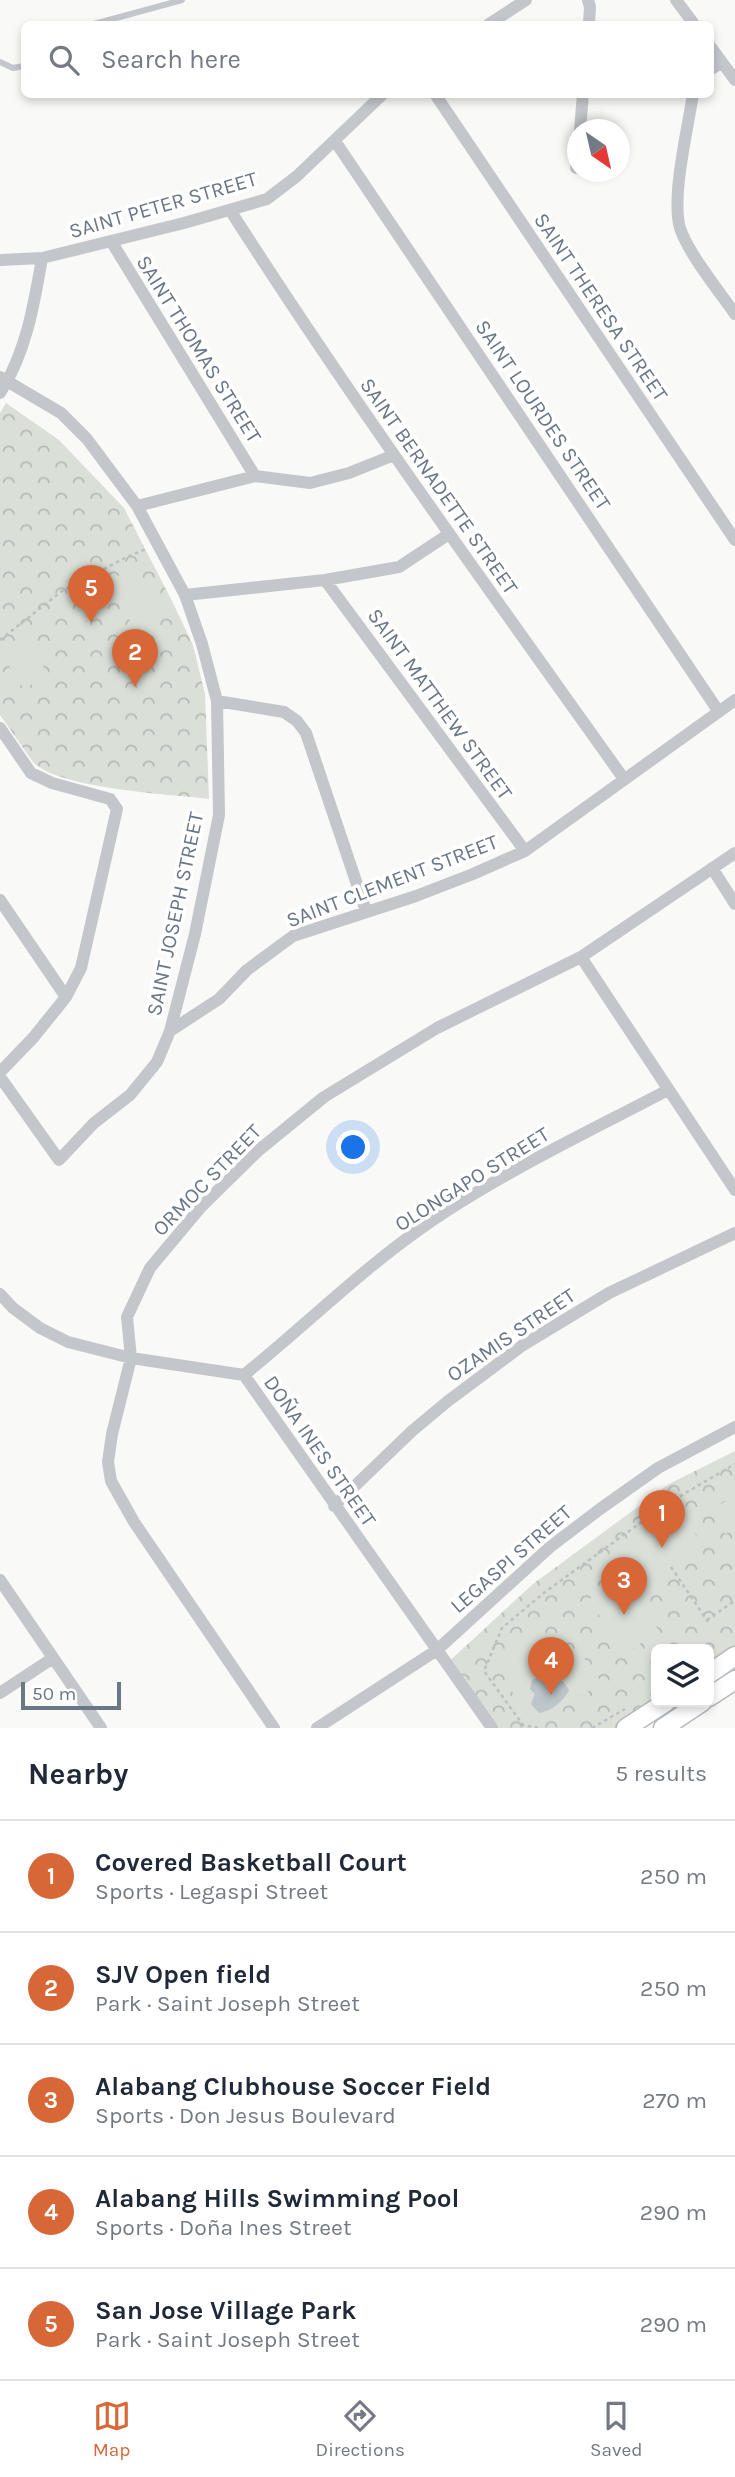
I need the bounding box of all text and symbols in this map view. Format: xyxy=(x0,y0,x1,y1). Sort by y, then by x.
search box xyxy=(21,21,714,98)
icon: search xyxy=(45,41,83,79)
text: Search here xyxy=(101,44,241,75)
north arrow xyxy=(567,119,630,182)
street label: SAINT PETER STREET xyxy=(66,167,260,243)
street label: SAINT THERESA STREET xyxy=(529,208,673,406)
street label: SAINT THOMAS STREET xyxy=(132,251,267,447)
street label: SAINT LOURDES STREET xyxy=(470,315,616,515)
street label: SAINT BERNADETTE STREET xyxy=(355,373,523,599)
pin: 5 xyxy=(68,565,114,623)
street label: SAINT MATTHEW STREET xyxy=(363,604,518,805)
pin: 2 xyxy=(112,629,158,687)
street label: SAINT JOSEPH STREET xyxy=(142,809,208,1018)
street label: SAINT CLEMENT STREET xyxy=(283,829,502,932)
street label: ORMOC STREET xyxy=(148,1119,267,1241)
street label: OLONGAPO STREET xyxy=(390,1122,554,1236)
your location xyxy=(336,1130,370,1164)
street label: OZAMIS STREET xyxy=(442,1283,580,1387)
street label: DOÑA INES STREET xyxy=(259,1371,381,1531)
pin: 1 xyxy=(639,1490,685,1548)
street label: LEGASPI STREET xyxy=(446,1500,577,1618)
pin: 3 xyxy=(601,1557,647,1615)
pin: 4 xyxy=(528,1637,574,1695)
map controls xyxy=(651,1644,714,1707)
button: layers xyxy=(651,1644,714,1707)
scale bar xyxy=(21,1679,121,1711)
text: 50 m xyxy=(32,1683,76,1705)
text: Nearby xyxy=(28,1756,128,1792)
text: 5 results xyxy=(615,1760,707,1787)
text: Covered Basketball Court xyxy=(95,1847,407,1878)
text: 1 xyxy=(47,1863,55,1890)
text: 250 m xyxy=(640,1863,707,1890)
text: Sports · Legaspi Street xyxy=(95,1878,328,1905)
text: SJV Open field xyxy=(95,1959,271,1990)
text: 2 xyxy=(44,1975,58,2002)
text: 250 m xyxy=(640,1975,707,2002)
text: Park · Saint Joseph Street xyxy=(95,1990,360,2017)
text: Alabang Clubhouse Soccer Field xyxy=(95,2071,491,2102)
text: 3 xyxy=(44,2087,58,2114)
text: 270 m xyxy=(642,2087,707,2114)
text: Sports · Don Jesus Boulevard xyxy=(95,2102,396,2129)
text: Alabang Hills Swimming Pool xyxy=(95,2183,460,2214)
text: 4 xyxy=(44,2199,58,2226)
text: 290 m xyxy=(640,2199,707,2226)
text: Sports · Doña Ines Street xyxy=(95,2214,352,2241)
text: San Jose Village Park xyxy=(95,2295,357,2326)
text: 5 xyxy=(44,2311,58,2338)
text: 290 m xyxy=(640,2311,707,2338)
text: Park · Saint Joseph Street xyxy=(95,2326,360,2353)
tab: Map xyxy=(93,2397,131,2461)
tab: Directions xyxy=(316,2397,405,2461)
tab: Saved xyxy=(590,2397,642,2461)

